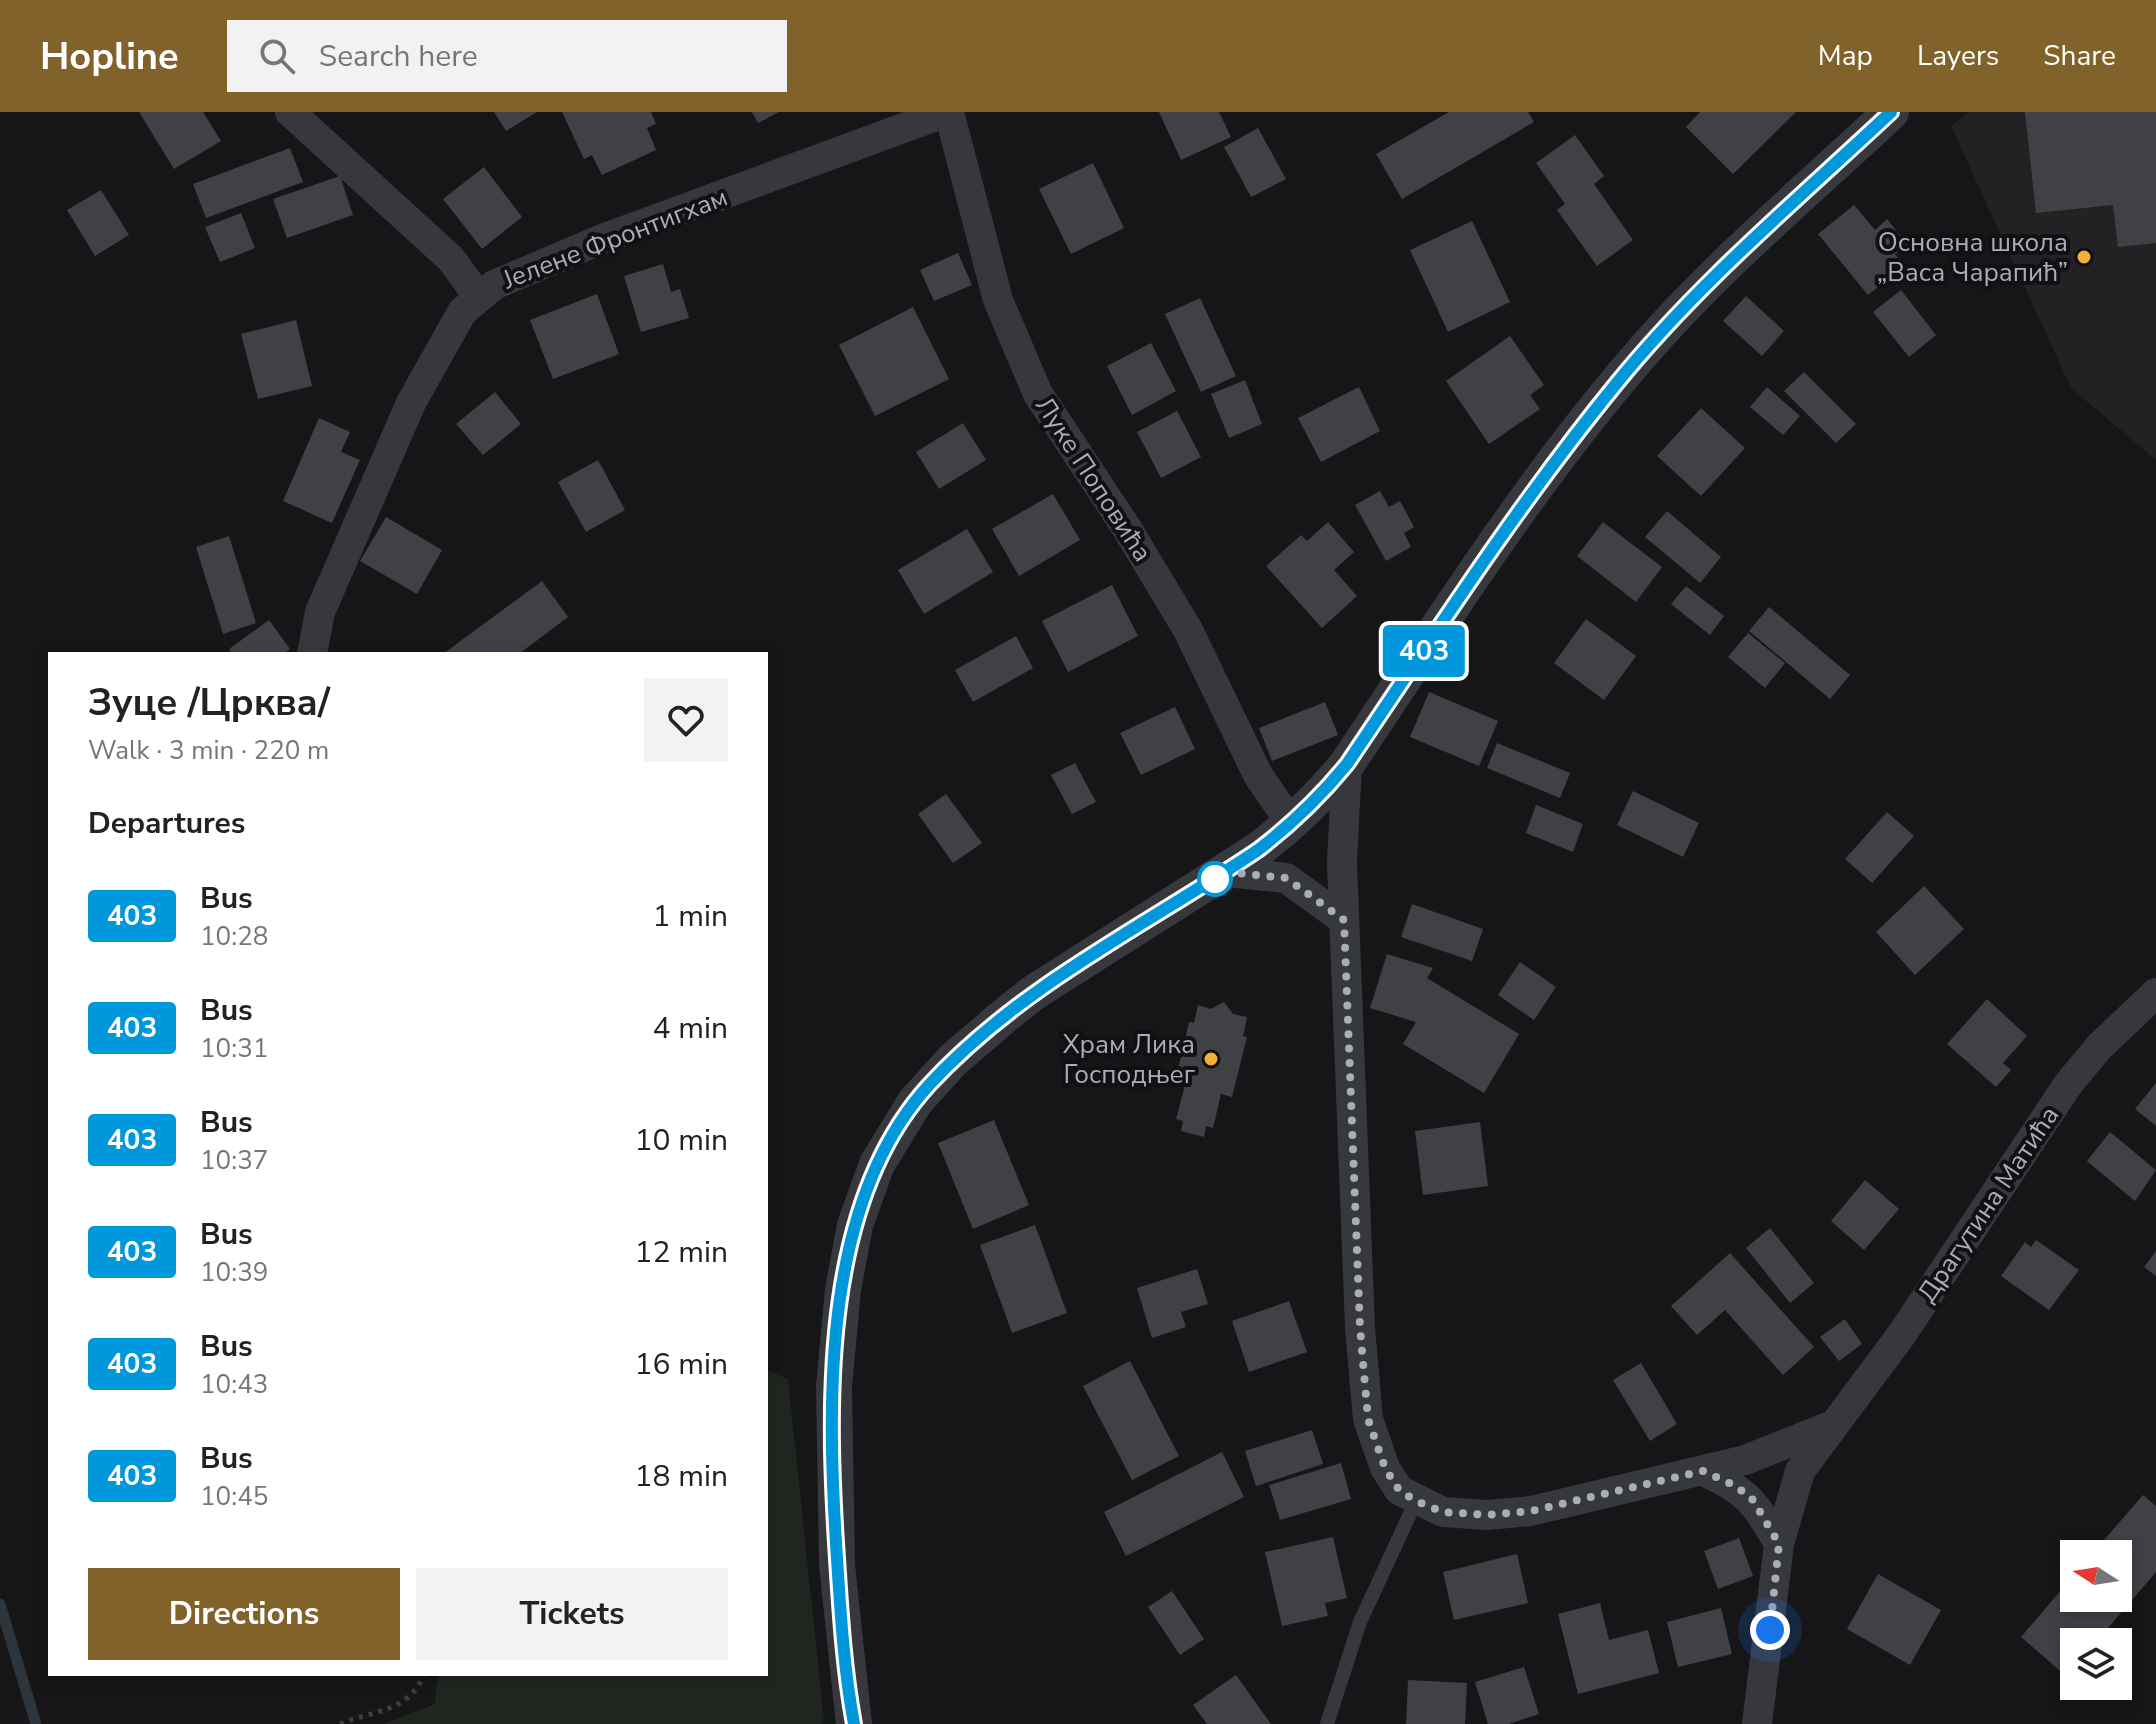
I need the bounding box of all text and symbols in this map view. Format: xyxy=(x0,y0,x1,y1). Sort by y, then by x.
search box xyxy=(227,20,787,92)
text: Hopline xyxy=(40,31,179,82)
icon: search xyxy=(255,34,299,78)
text: Search here xyxy=(319,36,478,77)
text: Map xyxy=(1818,37,1873,75)
text: Layers xyxy=(1917,37,1999,75)
text: Share xyxy=(2043,37,2116,75)
street label: Јелене Фронтигхам xyxy=(497,180,733,298)
place label: Основна школа „Васа Чарапић” xyxy=(1877,225,2068,290)
marker: Основна школа „Васа Чарапић” xyxy=(2075,248,2093,266)
street label: Луке Поповића xyxy=(1027,390,1160,569)
line badge: 403 xyxy=(1378,625,1470,677)
text: 403 xyxy=(1399,632,1449,670)
text: Зуце /Црква/ xyxy=(88,677,330,728)
button: heart xyxy=(644,678,728,762)
text: Walk · 3 min · 220 m xyxy=(88,733,329,768)
text: Departures xyxy=(88,803,245,844)
unlabelled marker xyxy=(1198,862,1232,896)
text: Bus xyxy=(200,878,253,919)
text: 1 min xyxy=(653,896,728,937)
text: 403 xyxy=(107,897,157,935)
text: 10:28 xyxy=(200,919,268,954)
text: Bus xyxy=(200,990,253,1031)
text: 4 min xyxy=(653,1008,728,1049)
text: 403 xyxy=(107,1009,157,1047)
place label: Храм Лика Господњег xyxy=(1063,1027,1195,1092)
text: 10:31 xyxy=(200,1031,268,1066)
marker: Храм Лика Господњег xyxy=(1202,1050,1220,1068)
street label: Драгутина Матића xyxy=(1910,1099,2067,1309)
text: Bus xyxy=(200,1102,253,1143)
text: 10 min xyxy=(635,1120,728,1161)
text: 403 xyxy=(107,1121,157,1159)
text: 10:37 xyxy=(200,1143,268,1178)
text: Bus xyxy=(200,1214,253,1255)
text: 12 min xyxy=(635,1232,728,1273)
text: 403 xyxy=(107,1233,157,1271)
text: 10:39 xyxy=(200,1255,268,1290)
text: Bus xyxy=(200,1326,253,1367)
text: 16 min xyxy=(635,1344,728,1385)
text: 403 xyxy=(107,1345,157,1383)
text: 10:43 xyxy=(200,1367,268,1402)
text: Bus xyxy=(200,1438,253,1479)
text: 18 min xyxy=(635,1456,728,1497)
text: 403 xyxy=(107,1457,157,1495)
text: 10:45 xyxy=(200,1479,268,1514)
north arrow xyxy=(2060,1540,2132,1612)
map controls xyxy=(2060,1540,2132,1700)
button: Directions xyxy=(88,1568,400,1660)
button: Tickets xyxy=(416,1568,728,1660)
your location xyxy=(1750,1610,1790,1650)
button: layers xyxy=(2060,1628,2132,1700)

